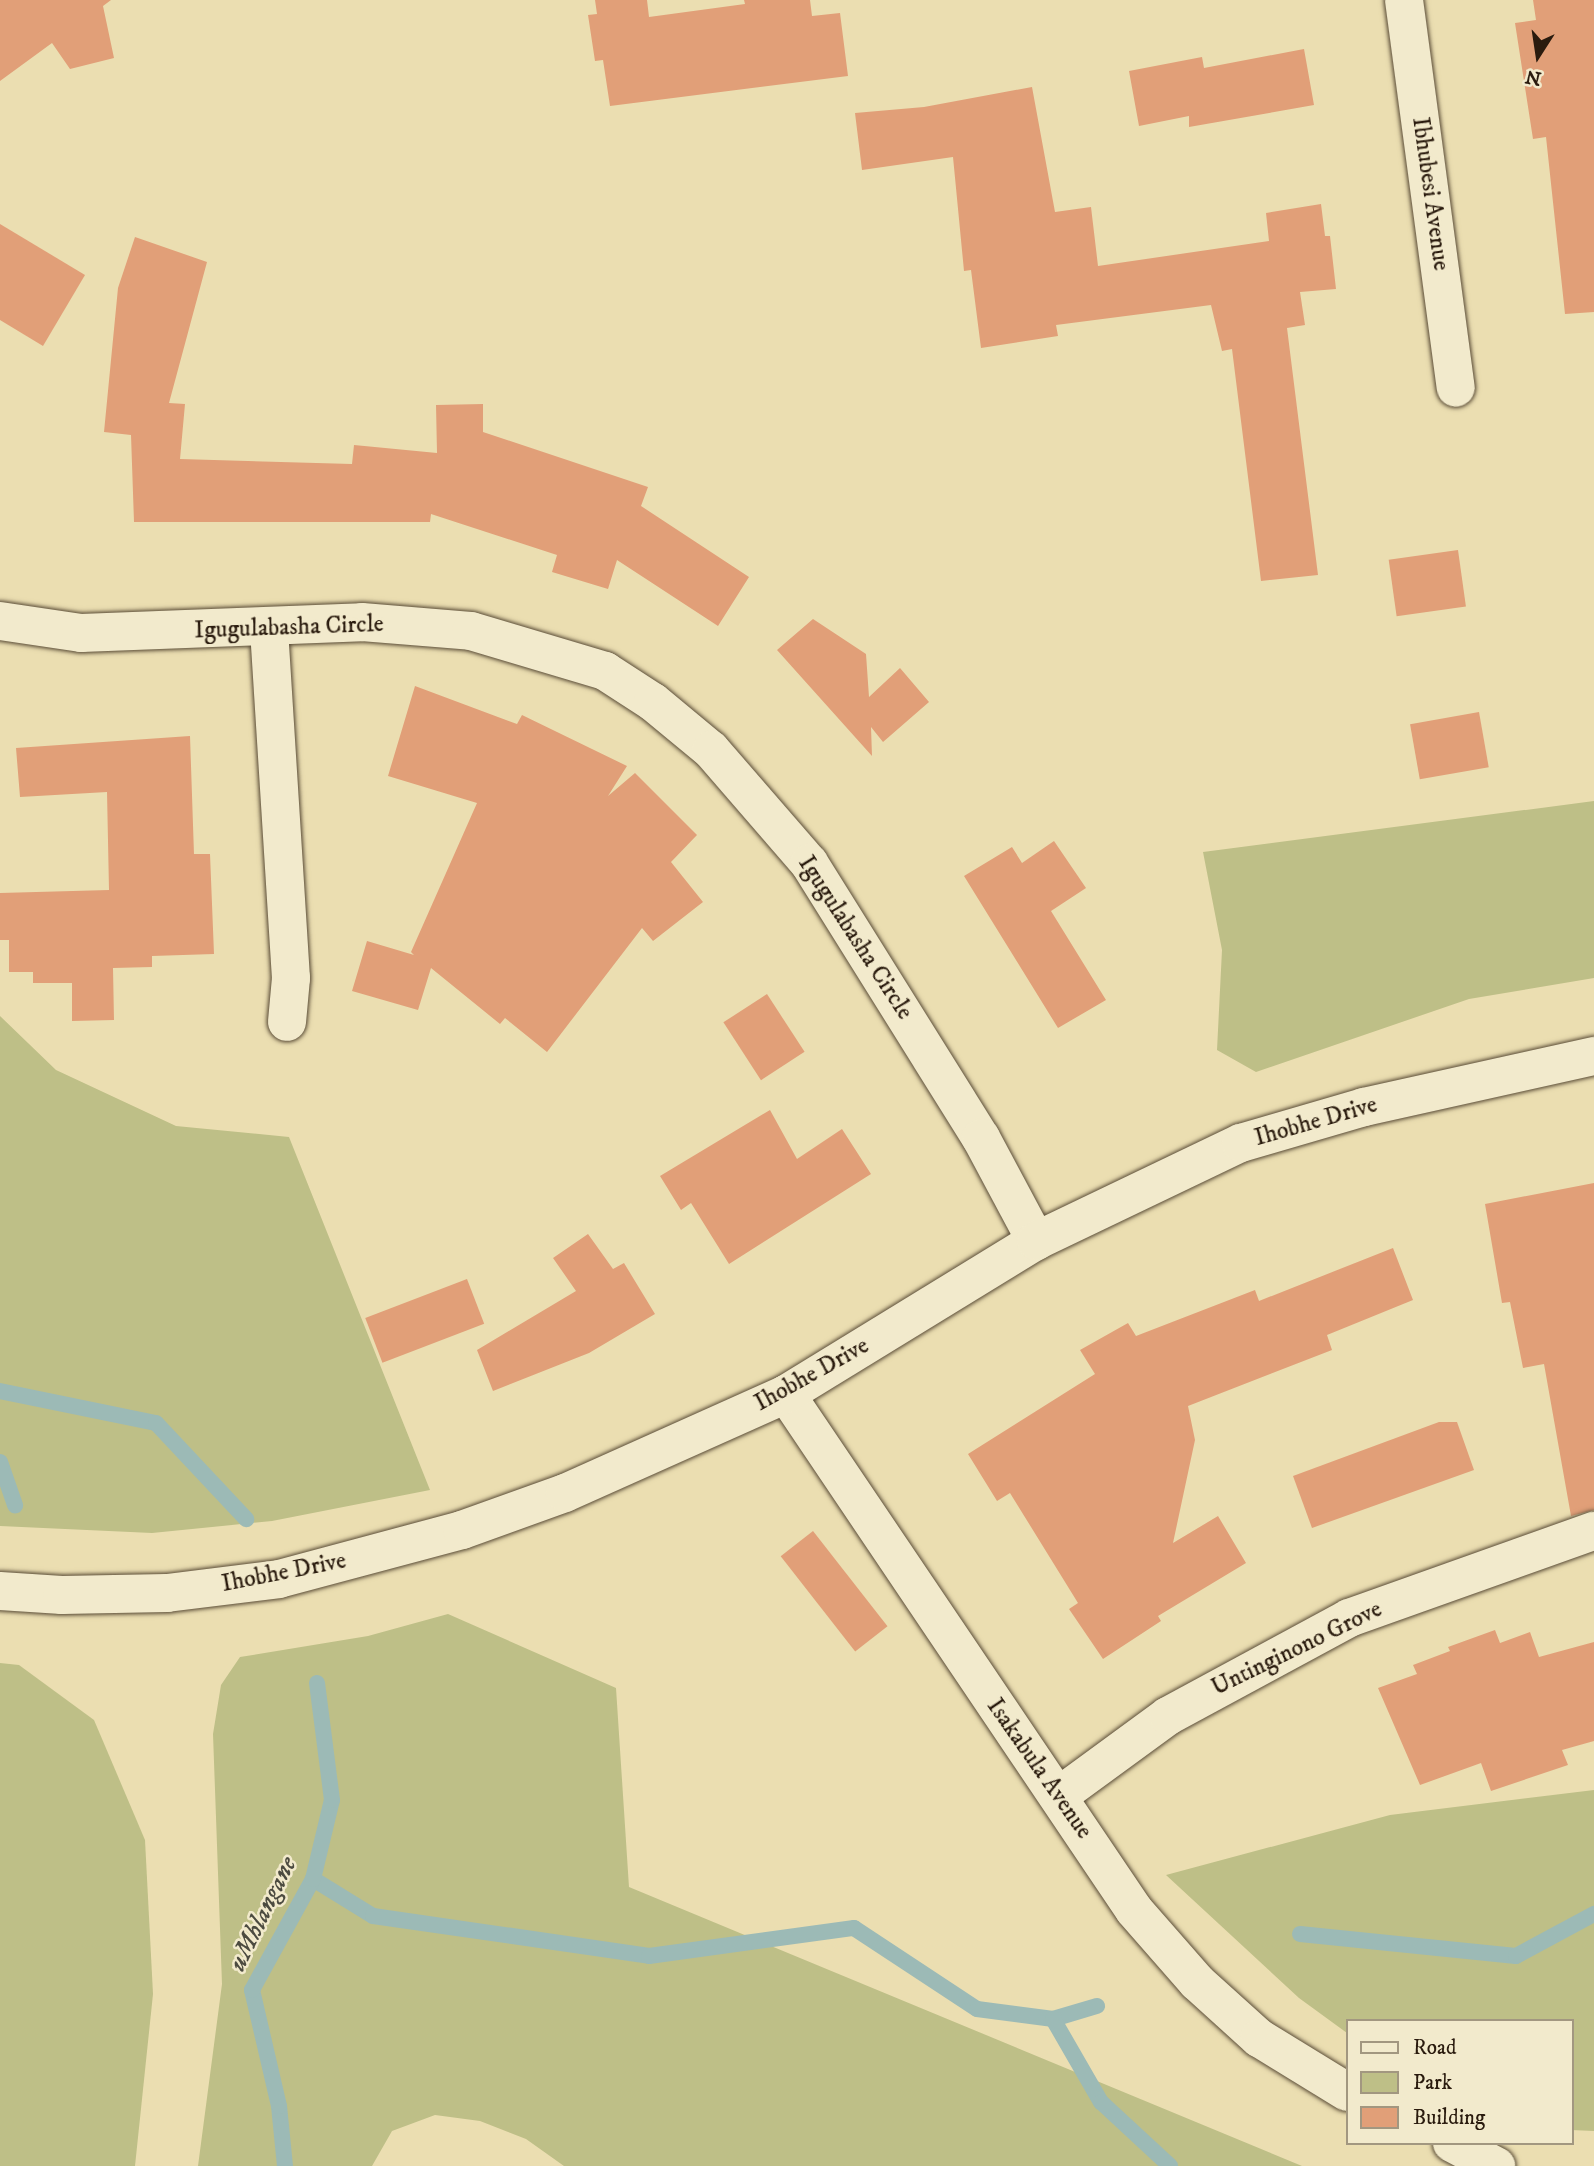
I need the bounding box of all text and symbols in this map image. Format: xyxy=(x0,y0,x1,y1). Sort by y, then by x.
north arrow xyxy=(1503,21,1573,91)
text: N xyxy=(1524,64,1544,90)
street label: Ibhubesi Avenue xyxy=(1405,115,1455,273)
street label: Igugulabasha Circle xyxy=(194,610,384,646)
street label: Igugulabasha Circle xyxy=(791,851,919,1025)
street label: Ihobhe Drive xyxy=(1251,1091,1381,1153)
street label: Ihobhe Drive xyxy=(750,1332,874,1418)
street label: Ihobhe Drive xyxy=(219,1547,349,1599)
street label: Untinginono Grove xyxy=(1207,1595,1387,1703)
street label: Isakabula Avenue xyxy=(980,1693,1098,1845)
water label: uMhlangane xyxy=(222,1852,304,1976)
legend xyxy=(1346,2019,1573,2145)
text: Road xyxy=(1413,2035,1457,2061)
text: Park xyxy=(1413,2070,1452,2096)
text: Building xyxy=(1413,2105,1485,2131)

